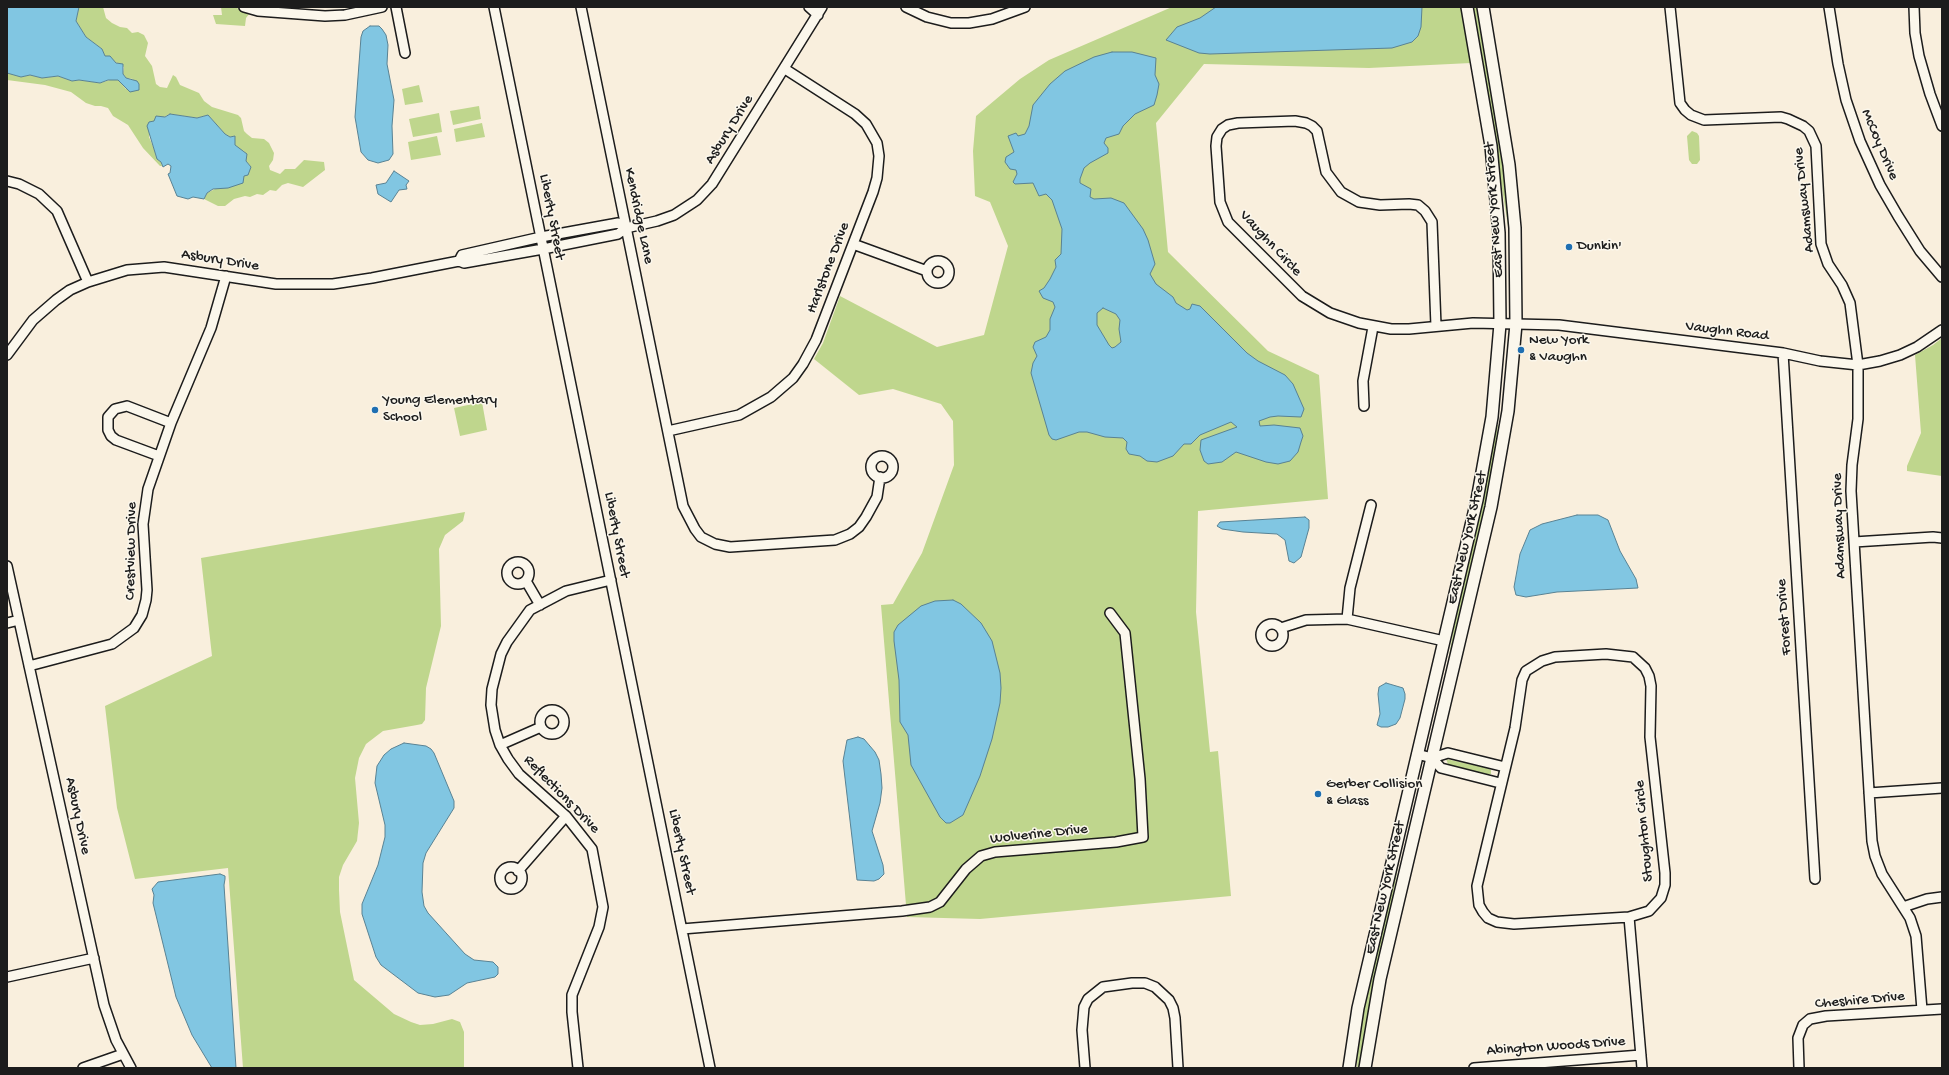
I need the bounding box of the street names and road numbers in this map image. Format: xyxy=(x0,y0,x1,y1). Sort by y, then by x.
street label: Asbury Drive xyxy=(702,92,758,168)
street label: McCoy Drive xyxy=(1856,107,1902,183)
street label: East New York Street xyxy=(1481,142,1509,278)
street label: Adamsway Drive xyxy=(1791,146,1819,254)
street label: Kendridge Lane xyxy=(619,166,657,266)
street label: Liberty Street xyxy=(534,173,568,261)
street label: Vaughn Circle xyxy=(1235,207,1305,281)
street label: Harlstone Drive xyxy=(803,220,855,316)
street label: Asbury Drive xyxy=(180,246,260,276)
street label: Vaughn Road xyxy=(1684,318,1770,346)
street label: East New York Street xyxy=(1444,470,1492,606)
street label: Adamsway Drive xyxy=(1829,473,1851,579)
street label: Liberty Street xyxy=(599,491,633,579)
street label: Crestview Drive xyxy=(122,502,142,600)
street label: Forest Drive xyxy=(1773,578,1797,656)
street label: Reflections Drive xyxy=(519,752,603,838)
street label: Asbury Drive xyxy=(60,776,94,856)
street label: Stoughton Circle xyxy=(1632,779,1658,883)
street label: Liberty Street xyxy=(663,808,699,896)
street label: East New York Street xyxy=(1362,820,1410,956)
street label: Wolverine Drive xyxy=(989,821,1089,849)
street label: Cheshire Drive xyxy=(1814,988,1906,1014)
street label: Abington Woods Drive xyxy=(1486,1033,1626,1061)

